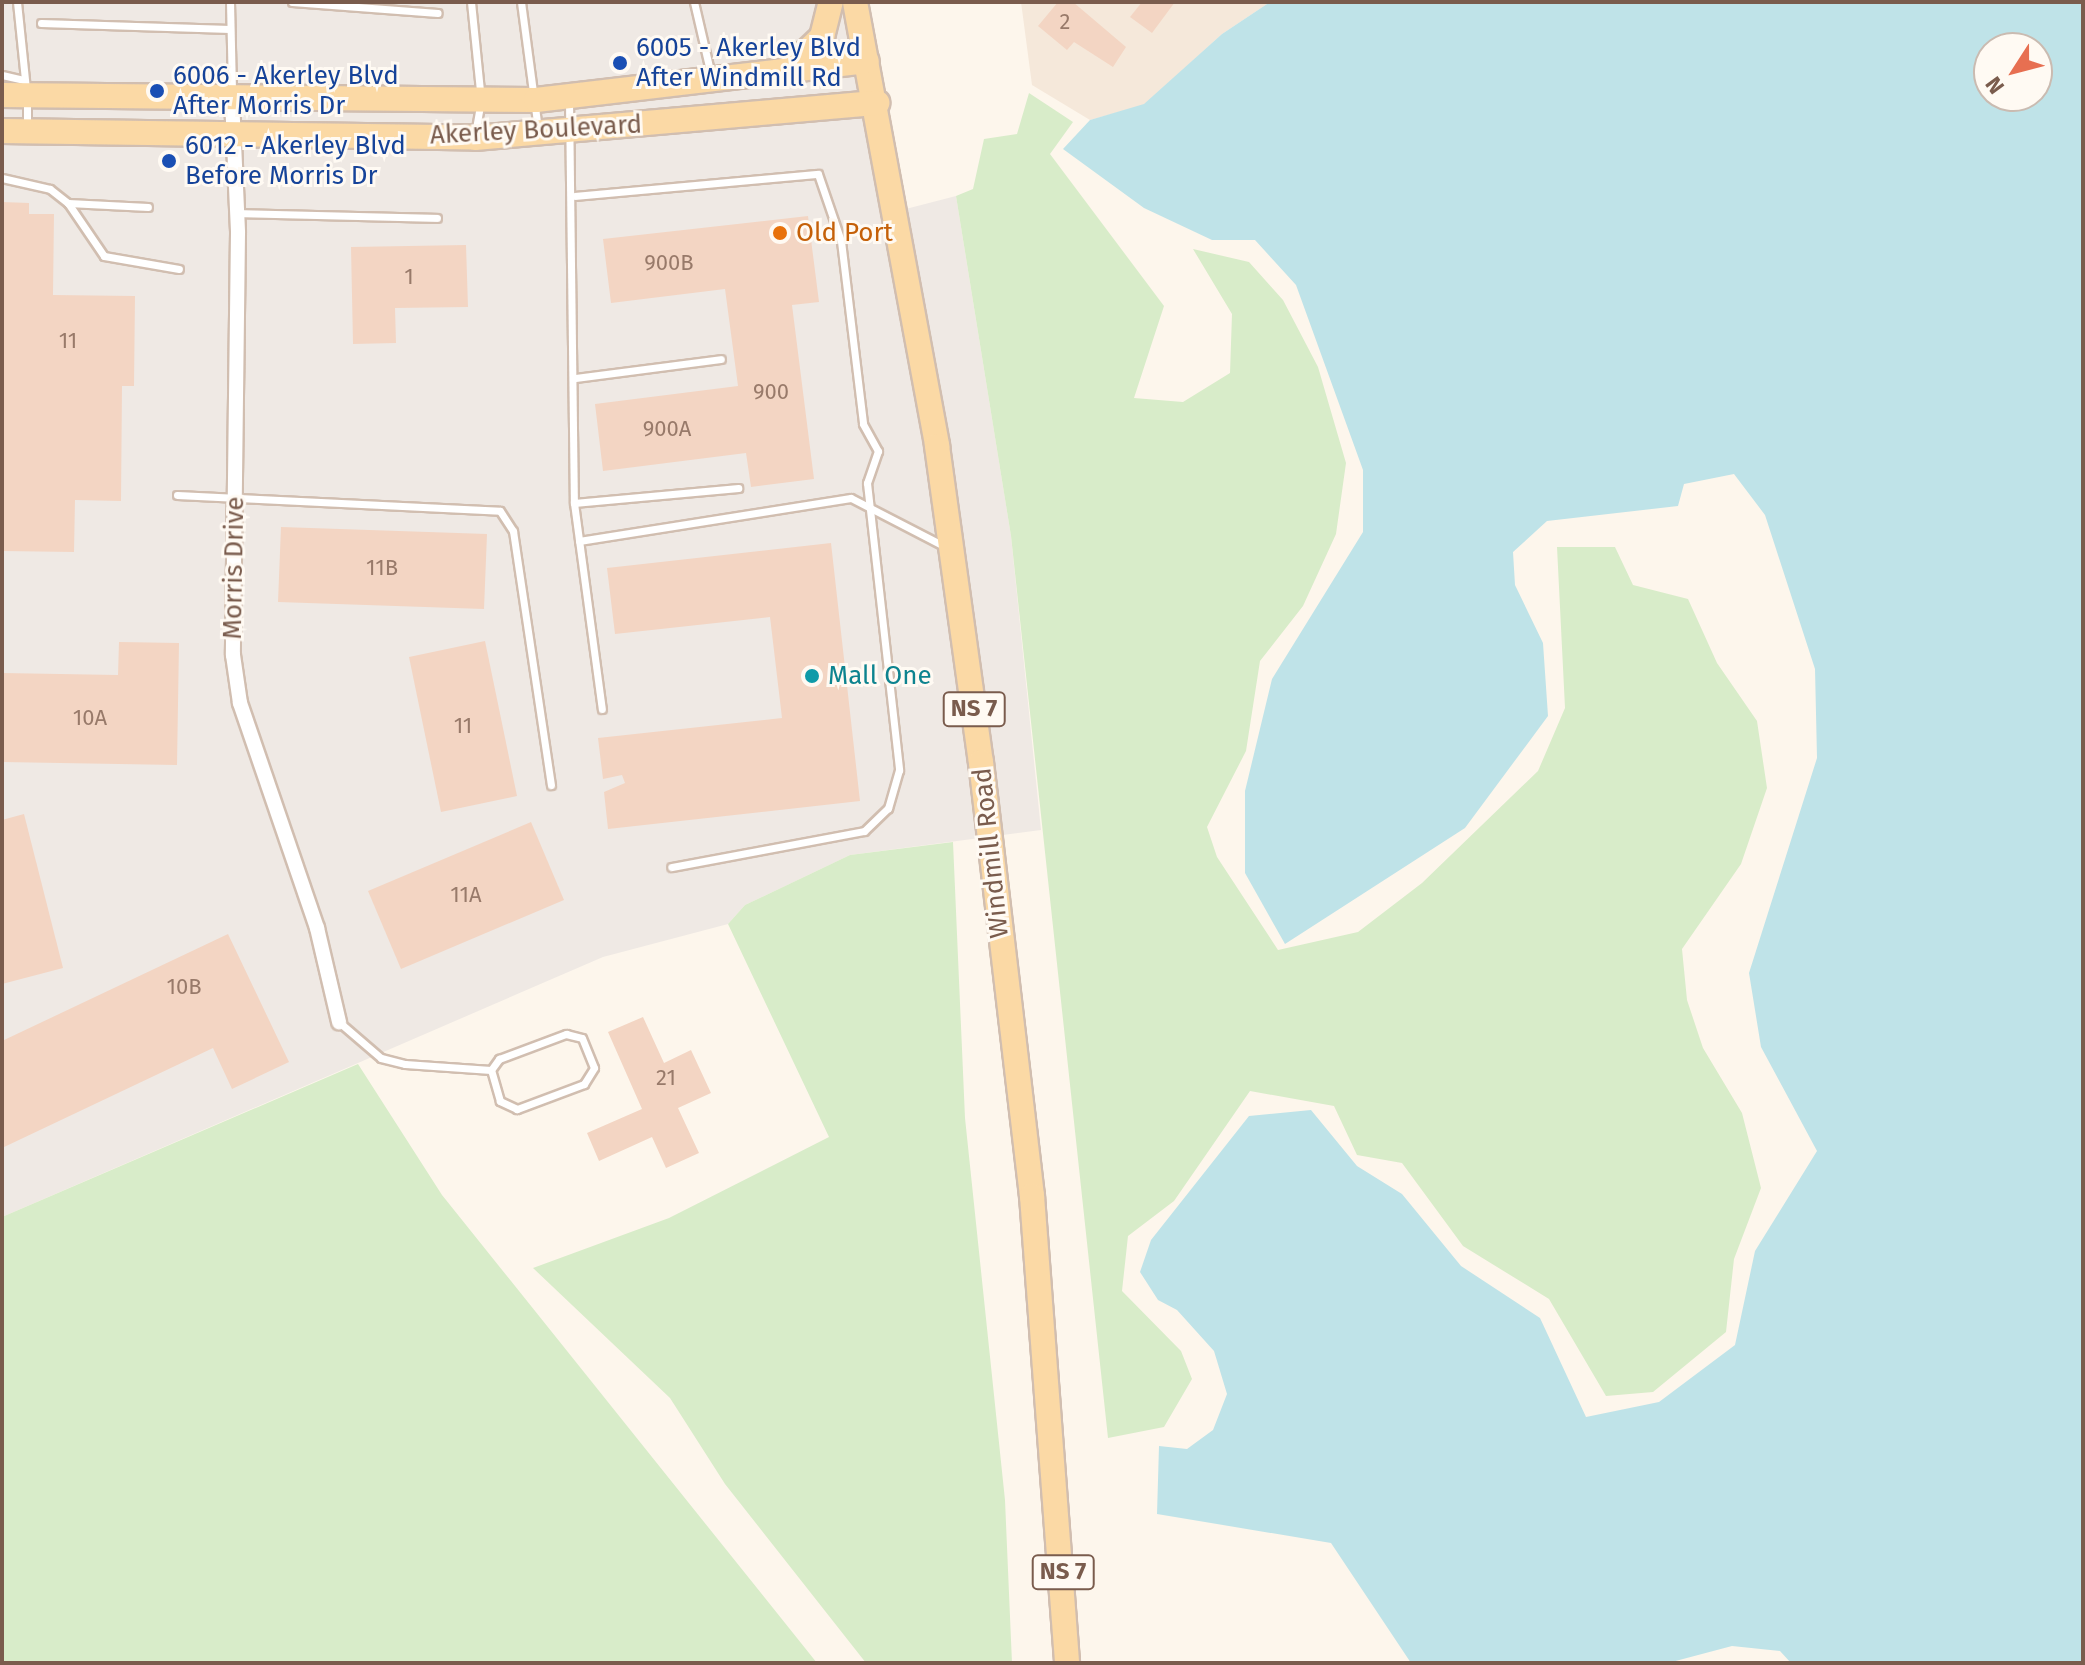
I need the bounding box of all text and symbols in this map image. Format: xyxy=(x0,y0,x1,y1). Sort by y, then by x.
house number: 2 xyxy=(1060,9,1070,35)
place label: 6005 - Akerley Blvd After Windmill Rd xyxy=(636,32,861,94)
north arrow xyxy=(1973,32,2053,112)
marker: 6005 - Akerley Blvd After Windmill Rd xyxy=(611,54,629,72)
place label: 6006 - Akerley Blvd After Morris Dr xyxy=(173,60,399,122)
text: N xyxy=(1980,71,2010,99)
marker: 6006 - Akerley Blvd After Morris Dr xyxy=(148,82,166,100)
street label: Akerley Boulevard xyxy=(429,109,643,151)
place label: 6012 - Akerley Blvd Before Morris Dr xyxy=(185,130,406,192)
marker: 6012 - Akerley Blvd Before Morris Dr xyxy=(160,152,178,170)
place label: Old Port xyxy=(796,217,893,249)
marker: Old Port xyxy=(771,224,789,242)
house number: 900B xyxy=(644,250,694,276)
house number: 1 xyxy=(404,264,414,290)
house number: 11 xyxy=(59,328,77,354)
house number: 900 xyxy=(753,379,789,405)
house number: 900A xyxy=(643,416,691,442)
street label: Morris Drive xyxy=(217,496,251,640)
house number: 11B xyxy=(366,555,398,581)
place label: Mall One xyxy=(828,660,932,692)
marker: Mall One xyxy=(803,667,821,685)
road number: NS 7 xyxy=(942,689,1006,729)
house number: 10A xyxy=(73,705,107,731)
house number: 11 xyxy=(454,713,472,739)
street label: Windmill Road xyxy=(967,766,1015,940)
house number: 11A xyxy=(450,882,482,908)
house number: 10B xyxy=(166,974,202,1000)
house number: 21 xyxy=(656,1065,676,1091)
road number: NS 7 xyxy=(1031,1552,1095,1592)

